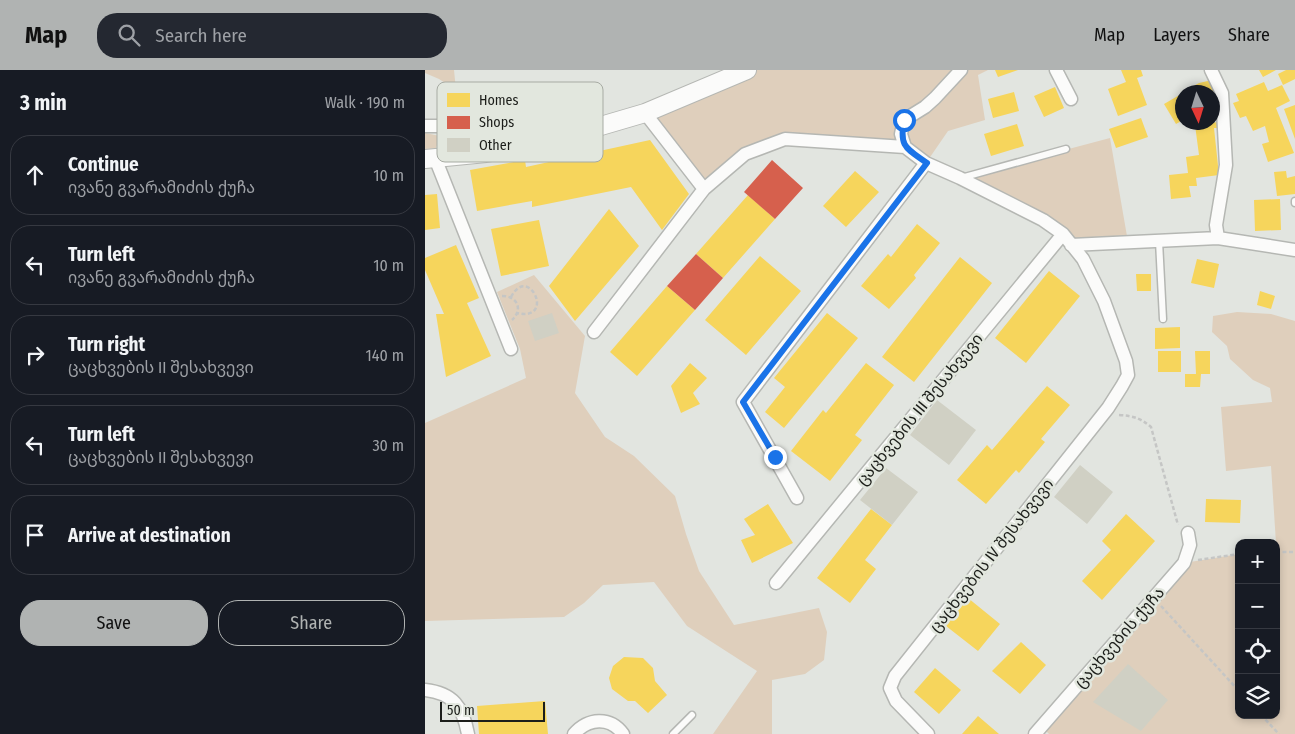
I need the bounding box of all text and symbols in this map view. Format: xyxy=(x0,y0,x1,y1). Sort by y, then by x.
search box xyxy=(97,13,447,58)
text: Map xyxy=(25,21,67,49)
icon: search xyxy=(115,21,143,49)
text: Search here xyxy=(155,24,247,47)
text: Map xyxy=(1094,24,1125,46)
text: Layers xyxy=(1153,24,1200,46)
text: Share xyxy=(1228,24,1270,46)
legend xyxy=(437,82,603,162)
north arrow xyxy=(1175,85,1220,130)
text: 3 min xyxy=(20,90,67,116)
text: Homes xyxy=(479,92,519,109)
text: Walk · 190 m xyxy=(325,93,405,112)
route start xyxy=(893,109,916,132)
text: Shops xyxy=(479,114,514,131)
text: Other xyxy=(479,137,512,154)
text: Continue xyxy=(68,153,139,176)
icon: ahead xyxy=(21,161,49,189)
text: 10 m xyxy=(373,166,404,185)
text: ივანე გვარამიძის ქუჩა xyxy=(68,178,255,197)
text: Turn left xyxy=(68,243,135,266)
icon: left xyxy=(21,251,49,279)
text: 10 m xyxy=(373,256,404,275)
text: ივანე გვარამიძის ქუჩა xyxy=(68,268,255,287)
street label: ცაცხვების III შესახვევი xyxy=(852,330,987,489)
text: Turn right xyxy=(68,333,145,356)
icon: right xyxy=(21,341,49,369)
text: 140 m xyxy=(366,346,404,365)
text: ცაცხვების II შესახვევი xyxy=(68,358,254,377)
text: Turn left xyxy=(68,423,135,446)
icon: left xyxy=(21,431,49,459)
text: 30 m xyxy=(372,436,404,455)
route end xyxy=(764,446,787,469)
text: ცაცხვების II შესახვევი xyxy=(68,448,254,467)
street label: ცაცხვების IV შესახვევი xyxy=(925,475,1057,636)
icon: arrive xyxy=(21,521,49,549)
text: Arrive at destination xyxy=(68,524,231,547)
map controls xyxy=(1235,539,1280,719)
button: + xyxy=(1235,539,1280,584)
street label: ცაცხვების ქუჩა xyxy=(1070,583,1168,692)
button: − xyxy=(1235,584,1280,629)
button: Save xyxy=(20,600,208,646)
button: Share xyxy=(218,600,405,646)
button: locate xyxy=(1235,629,1280,674)
button: layers xyxy=(1235,674,1280,719)
scale bar xyxy=(440,699,545,722)
text: 50 m xyxy=(447,702,475,719)

